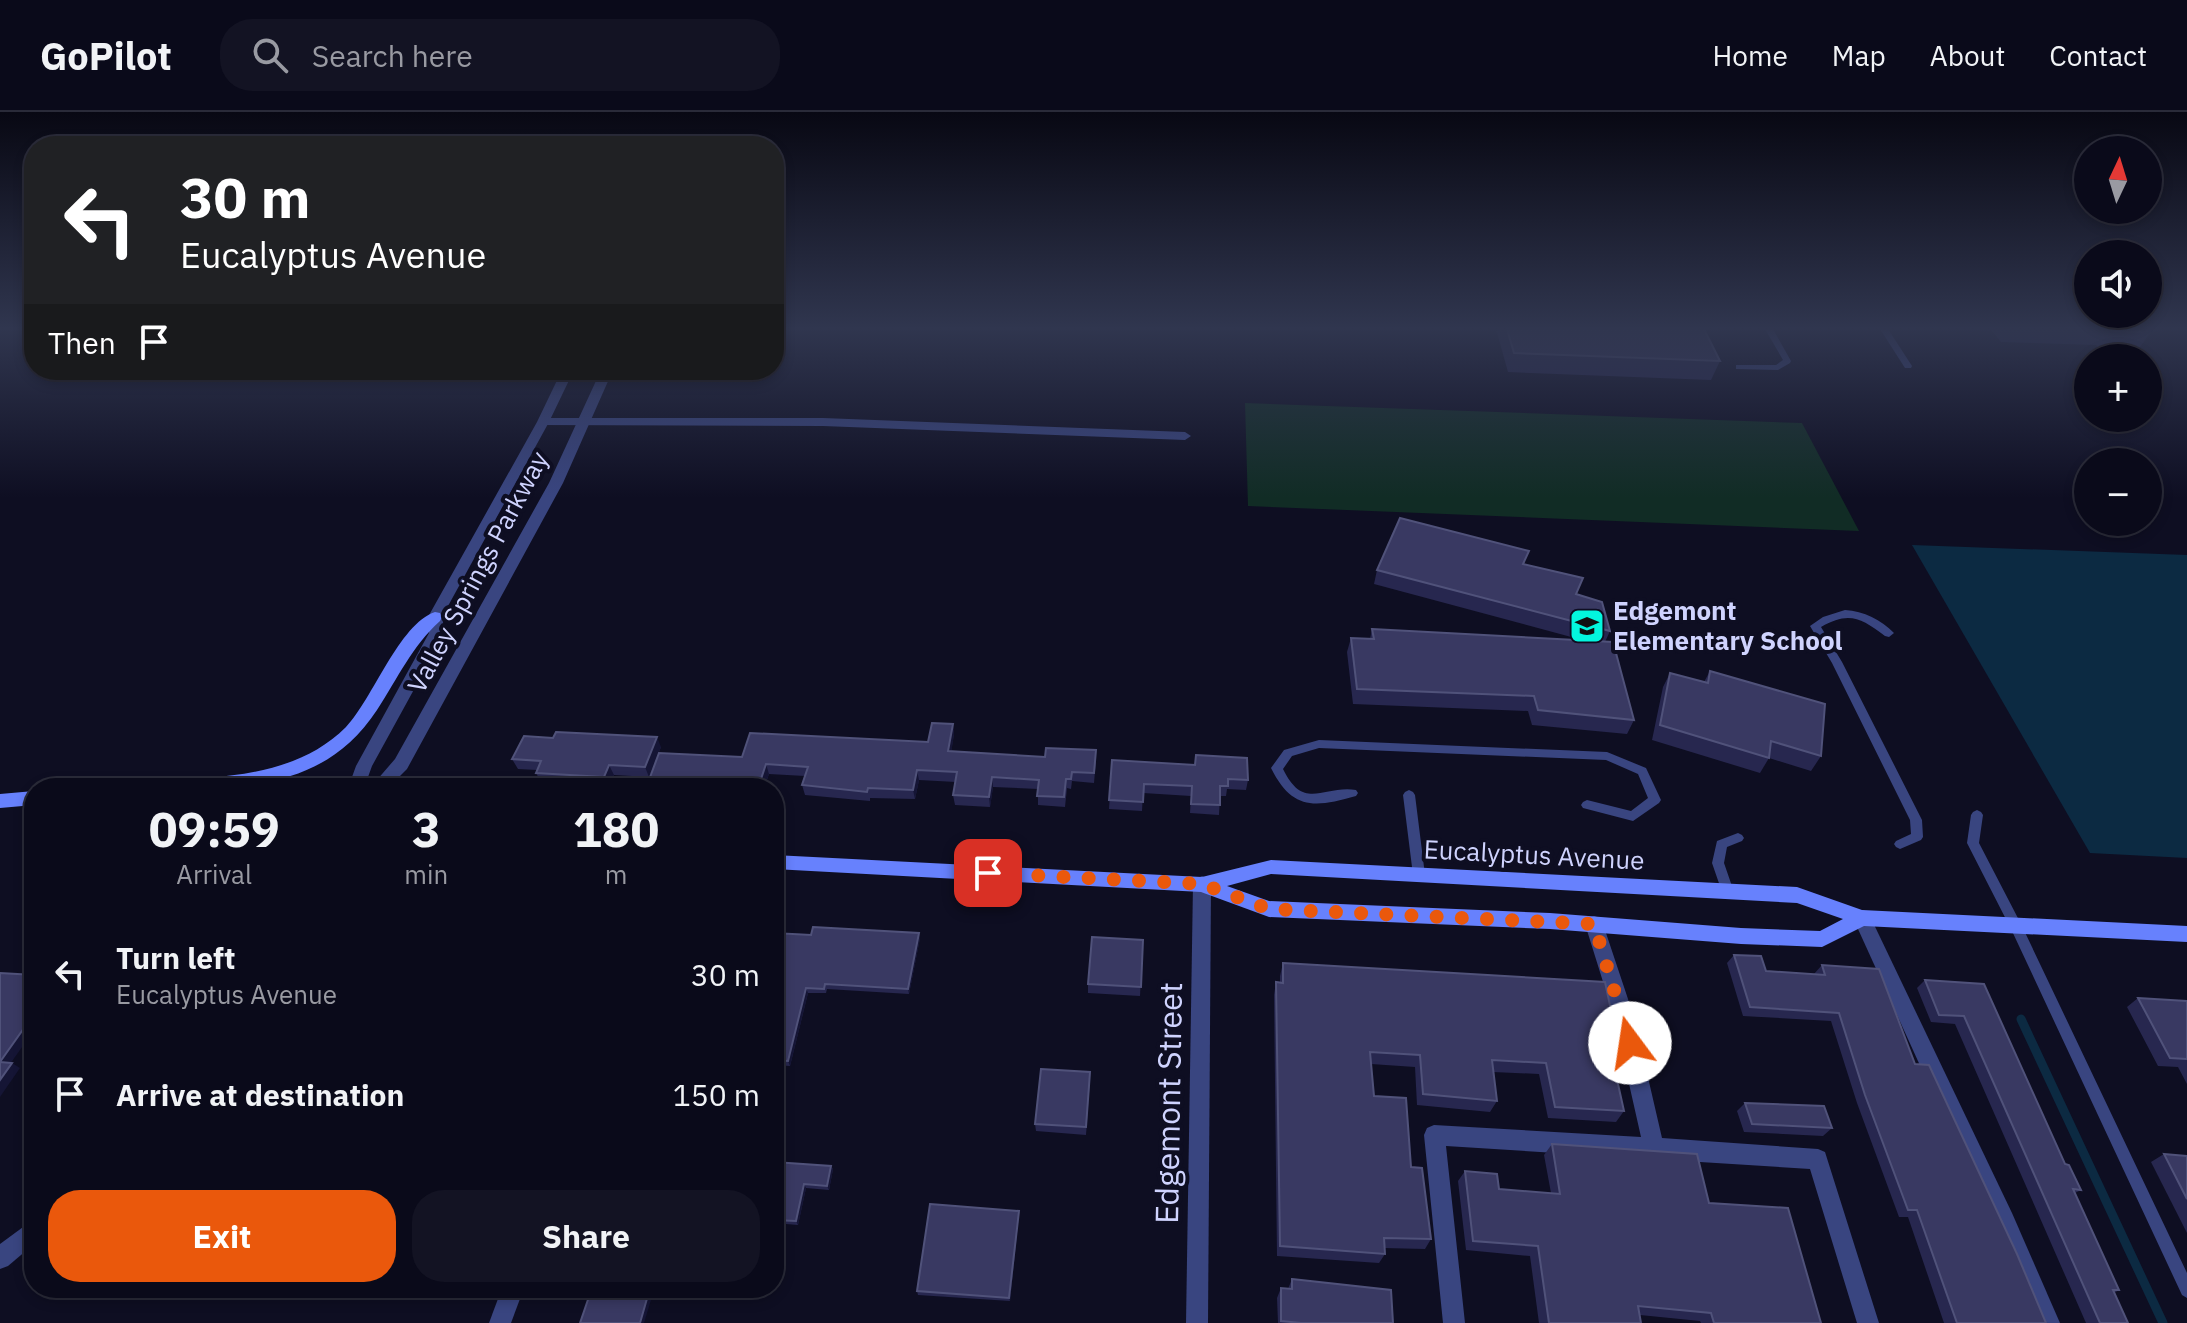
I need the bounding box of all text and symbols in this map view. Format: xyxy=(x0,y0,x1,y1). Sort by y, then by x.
search box xyxy=(220,19,780,91)
text: GoPilot xyxy=(40,31,172,80)
icon: search xyxy=(248,33,292,77)
text: Search here xyxy=(312,36,473,75)
text: Home xyxy=(1712,37,1788,74)
text: Map xyxy=(1832,37,1886,74)
text: About xyxy=(1930,37,2005,74)
text: Contact xyxy=(2049,37,2147,74)
north arrow xyxy=(2074,136,2162,224)
map controls xyxy=(2074,136,2162,536)
text: 30 m xyxy=(180,161,310,233)
icon: left xyxy=(48,168,152,272)
text: Eucalyptus Avenue xyxy=(180,231,486,278)
button: sound xyxy=(2074,240,2162,328)
icon: arrive xyxy=(132,320,176,364)
text: Then xyxy=(48,323,116,362)
button: + xyxy=(2074,344,2162,432)
street label: Valley Springs Parkway xyxy=(399,445,555,698)
button: − xyxy=(2074,448,2162,536)
place label: Edgemont Elementary School xyxy=(1613,593,1843,657)
school or university icon: Edgemont Elementary School xyxy=(1568,607,1606,645)
text: 09:59 xyxy=(149,798,280,860)
text: 3 xyxy=(412,798,441,860)
text: 180 xyxy=(573,798,659,860)
street label: Eucalyptus Avenue xyxy=(1423,831,1645,877)
pin xyxy=(954,839,1022,907)
icon: arrive xyxy=(966,851,1010,895)
text: Arrival xyxy=(176,857,252,891)
text: min xyxy=(404,857,448,891)
text: m xyxy=(605,857,627,891)
text: Turn left xyxy=(116,938,235,977)
icon: left xyxy=(48,952,92,996)
text: 30 m xyxy=(691,955,760,994)
text: Eucalyptus Avenue xyxy=(116,977,337,1011)
street label: Edgemont Street xyxy=(1145,982,1191,1224)
position arrow xyxy=(1588,1001,1672,1085)
icon: arrive xyxy=(48,1072,92,1116)
text: Arrive at destination xyxy=(116,1075,404,1114)
text: 150 m xyxy=(673,1075,760,1114)
button: Exit xyxy=(48,1190,396,1282)
button: Share xyxy=(412,1190,760,1282)

